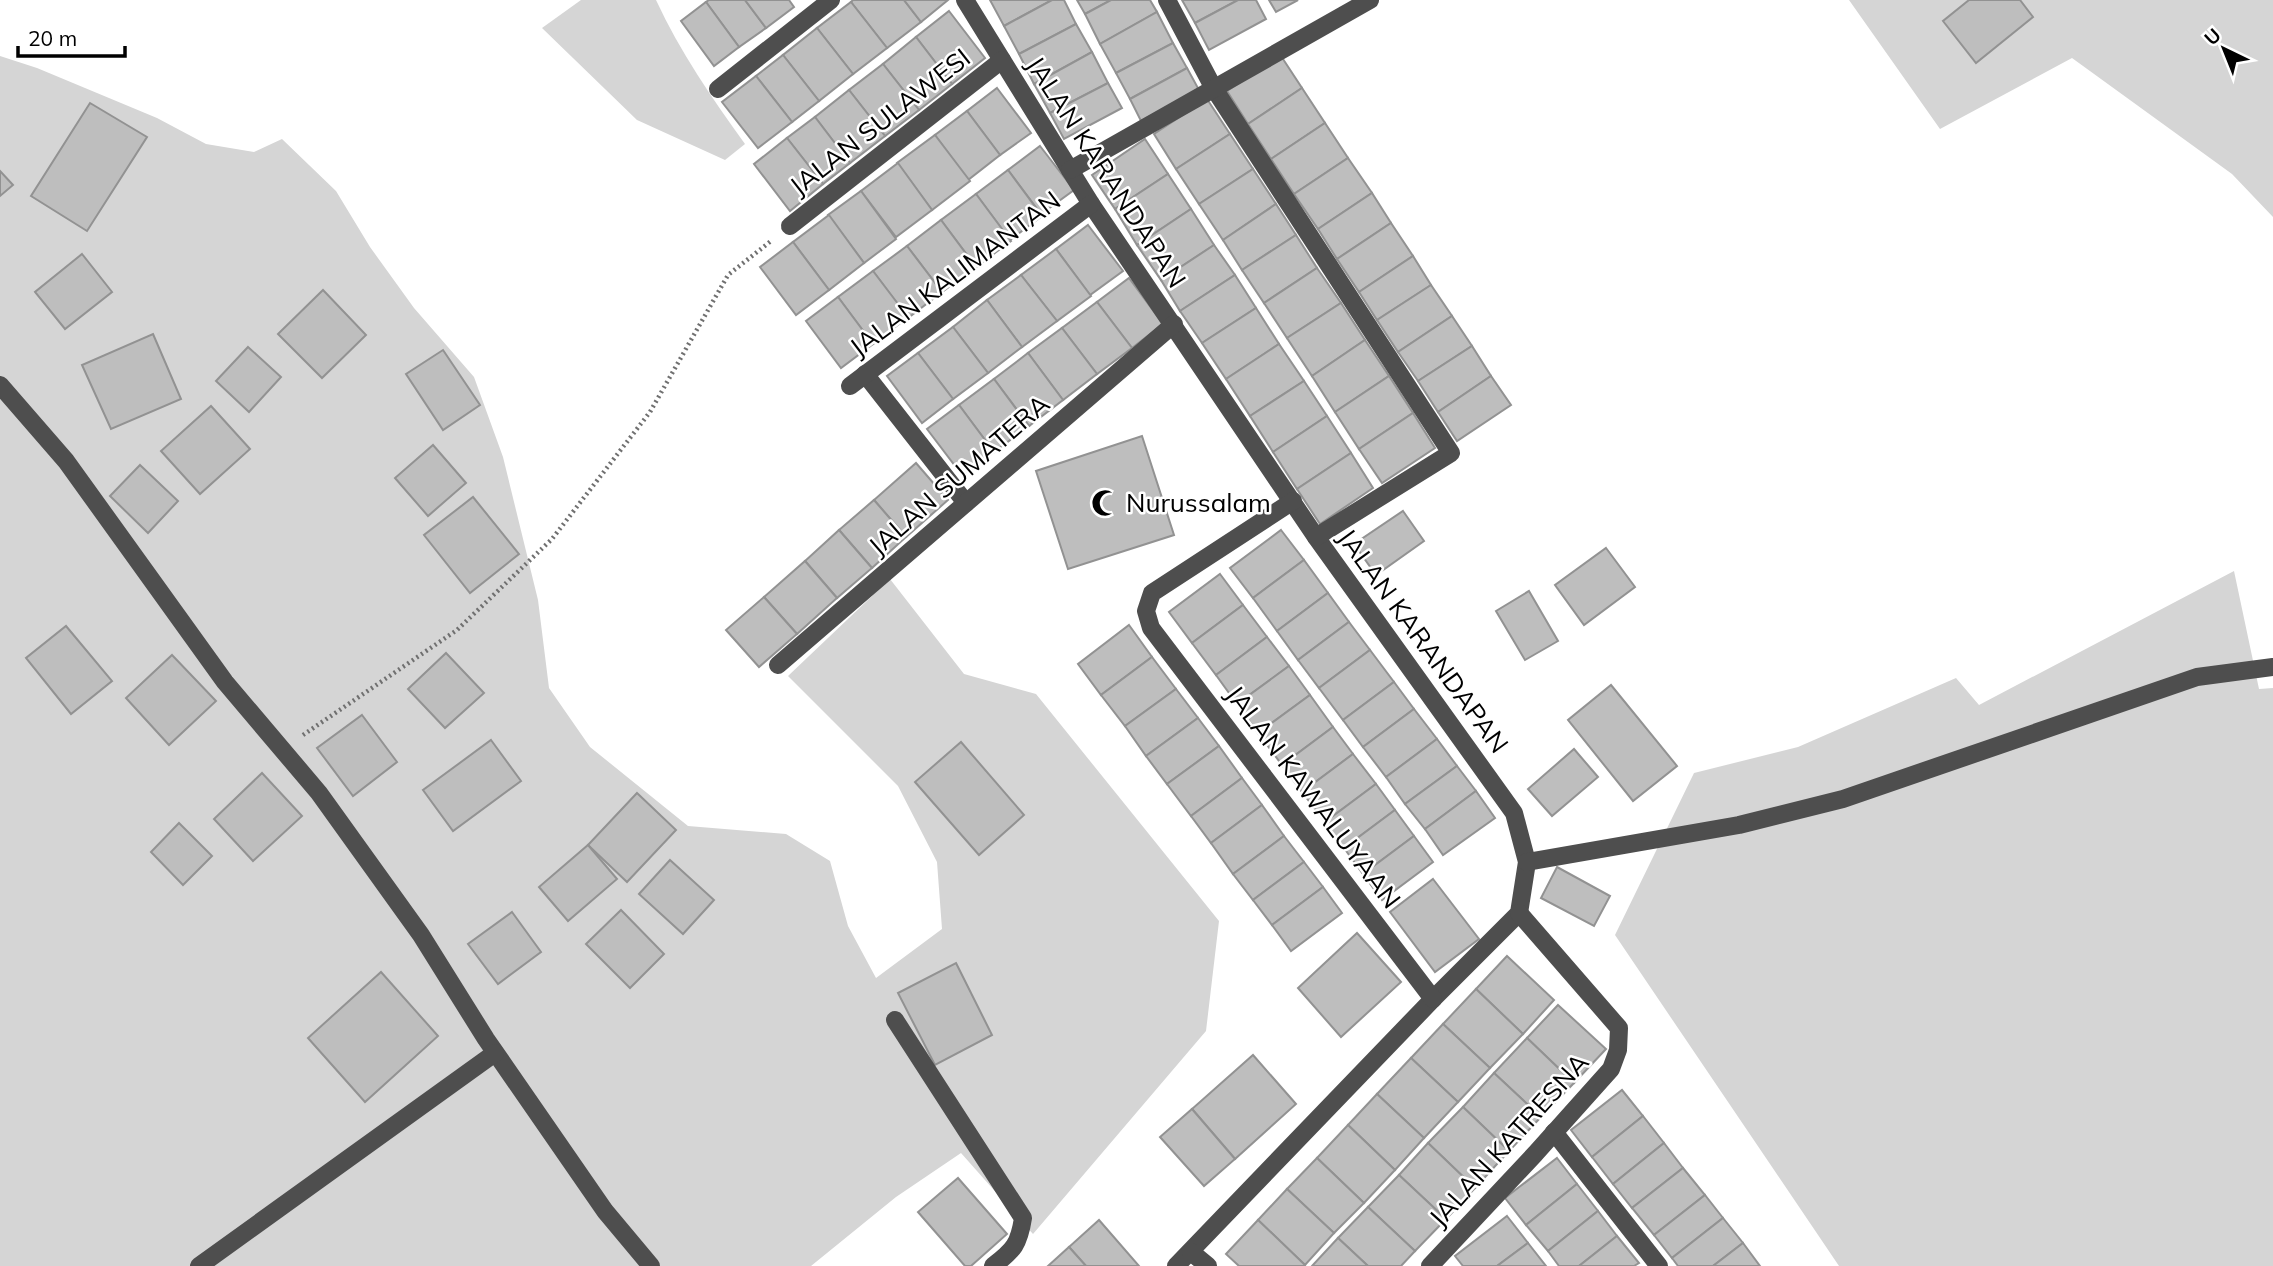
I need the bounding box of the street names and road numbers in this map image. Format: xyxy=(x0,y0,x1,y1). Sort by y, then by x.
street label: JALAN SULAWESI xyxy=(783,41,977,202)
street label: JALAN KARANDAPAN xyxy=(1019,50,1194,294)
street label: JALAN KALIMANTAN xyxy=(843,184,1067,364)
street label: JALAN SUMATERA xyxy=(861,387,1056,562)
street label: JALAN KARANDAPAN xyxy=(1331,522,1516,759)
street label: JALAN KAWALUYAAN xyxy=(1219,679,1408,915)
street label: JALAN KATRESNA xyxy=(1422,1046,1595,1234)

